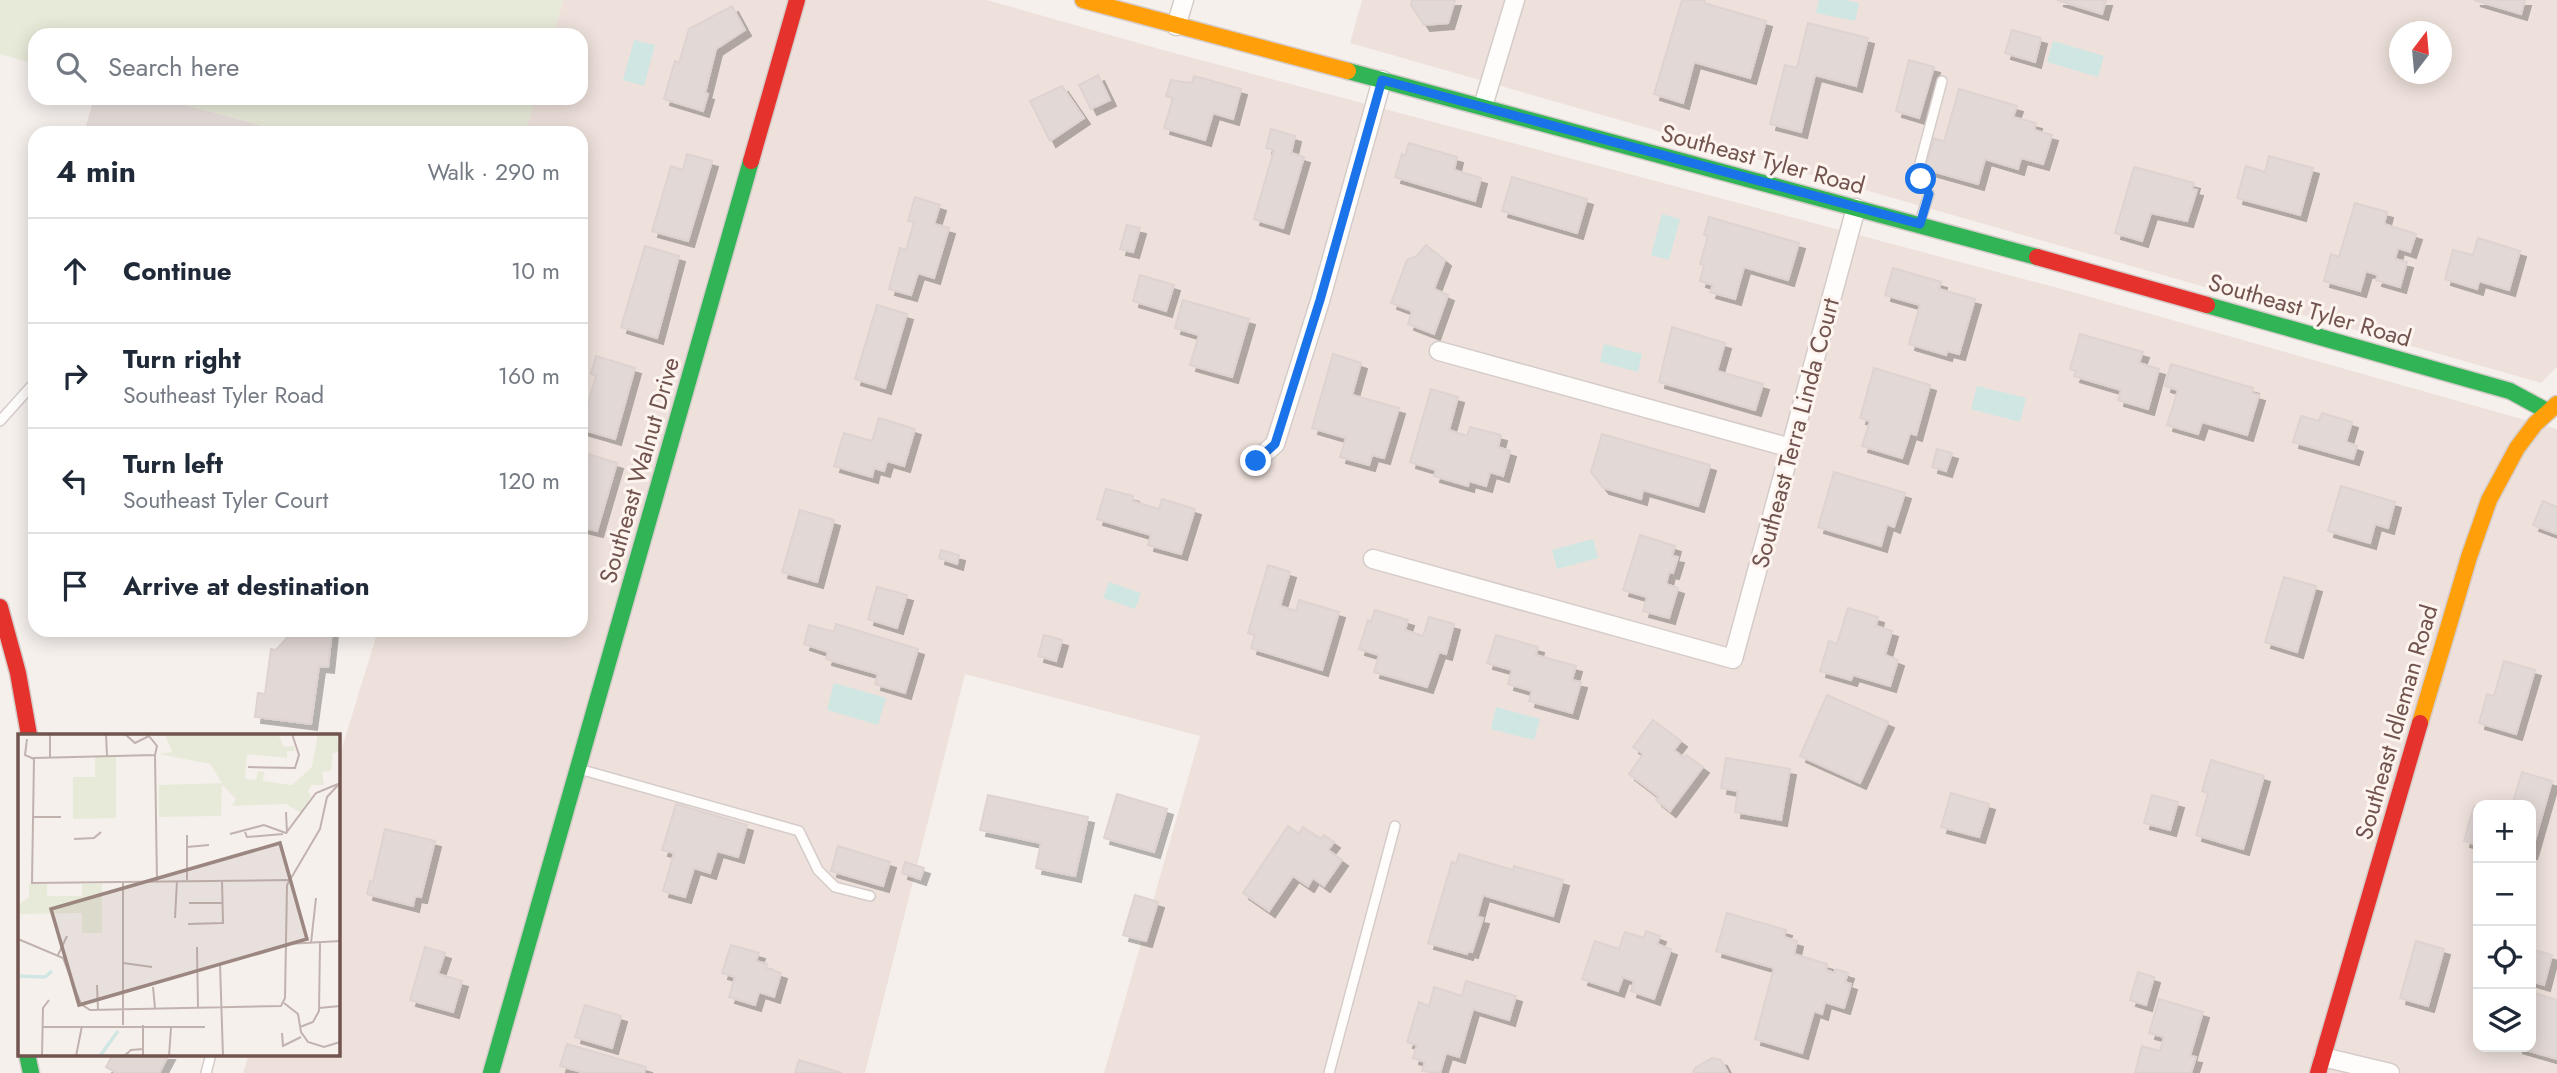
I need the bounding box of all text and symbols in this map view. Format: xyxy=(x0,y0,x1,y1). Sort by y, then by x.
north arrow xyxy=(2389,21,2452,84)
search box xyxy=(28,28,588,105)
icon: search xyxy=(52,48,90,86)
text: Search here xyxy=(108,48,240,86)
street label: Southeast Tyler Road xyxy=(1657,115,1869,203)
text: 4 min xyxy=(56,150,136,193)
text: Walk · 290 m xyxy=(427,155,560,189)
route start xyxy=(1905,163,1936,194)
icon: ahead xyxy=(56,252,94,290)
text: Continue xyxy=(123,252,232,290)
text: 10 m xyxy=(511,254,560,288)
street label: Southeast Tyler Road xyxy=(2204,264,2416,356)
street label: Southeast Terra Linda Court xyxy=(1742,294,1848,572)
text: Turn right xyxy=(123,340,241,378)
street label: Southeast Walnut Drive xyxy=(590,353,688,587)
icon: right xyxy=(56,357,94,395)
text: 160 m xyxy=(498,359,560,393)
text: Southeast Tyler Road xyxy=(123,378,324,412)
text: Turn left xyxy=(123,445,223,483)
route end xyxy=(1240,445,1271,476)
icon: left xyxy=(56,462,94,500)
text: 120 m xyxy=(498,464,560,498)
text: Southeast Tyler Court xyxy=(123,483,328,517)
icon: arrive xyxy=(56,567,94,605)
text: Arrive at destination xyxy=(123,567,370,605)
street label: Southeast Idleman Road xyxy=(2346,600,2446,844)
inset map xyxy=(18,734,340,1056)
map controls xyxy=(2473,800,2536,1052)
button: + xyxy=(2473,800,2536,863)
button: − xyxy=(2473,863,2536,926)
button: locate xyxy=(2473,926,2536,989)
button: layers xyxy=(2473,989,2536,1052)

